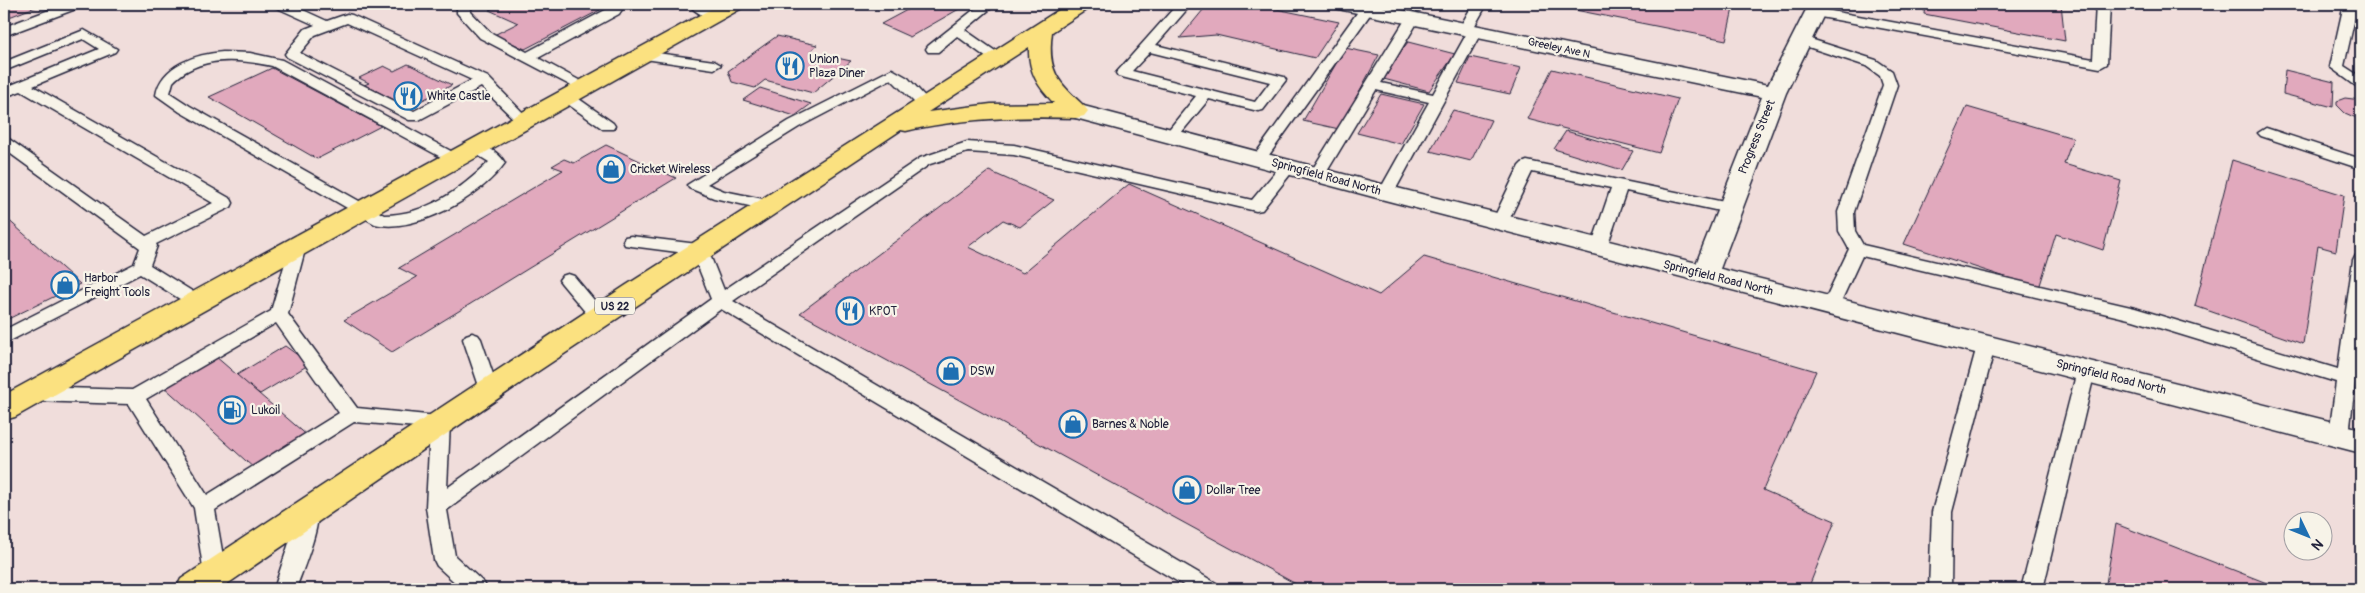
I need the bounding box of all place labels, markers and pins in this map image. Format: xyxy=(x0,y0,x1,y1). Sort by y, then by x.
restaurant icon: Union Plaza Diner xyxy=(775,51,805,81)
place label: Union Plaza Diner xyxy=(809,52,866,81)
restaurant icon: White Castle xyxy=(393,81,423,111)
place label: White Castle xyxy=(427,89,491,104)
shop icon: Cricket Wireless xyxy=(596,154,626,184)
place label: Cricket Wireless xyxy=(630,162,711,177)
shop icon: Harbor Freight Tools xyxy=(50,270,80,300)
place label: Harbor Freight Tools xyxy=(84,271,150,300)
restaurant icon: KPOT xyxy=(835,296,865,326)
place label: KPOT xyxy=(869,304,897,319)
shop icon: DSW xyxy=(936,356,966,386)
place label: DSW xyxy=(970,364,995,379)
fuel station icon: Lukoil xyxy=(217,395,247,425)
place label: Lukoil xyxy=(251,403,280,418)
shop icon: Barnes & Noble xyxy=(1058,409,1088,439)
place label: Barnes & Noble xyxy=(1092,417,1169,432)
shop icon: Dollar Tree xyxy=(1172,475,1202,505)
place label: Dollar Tree xyxy=(1206,483,1260,498)

